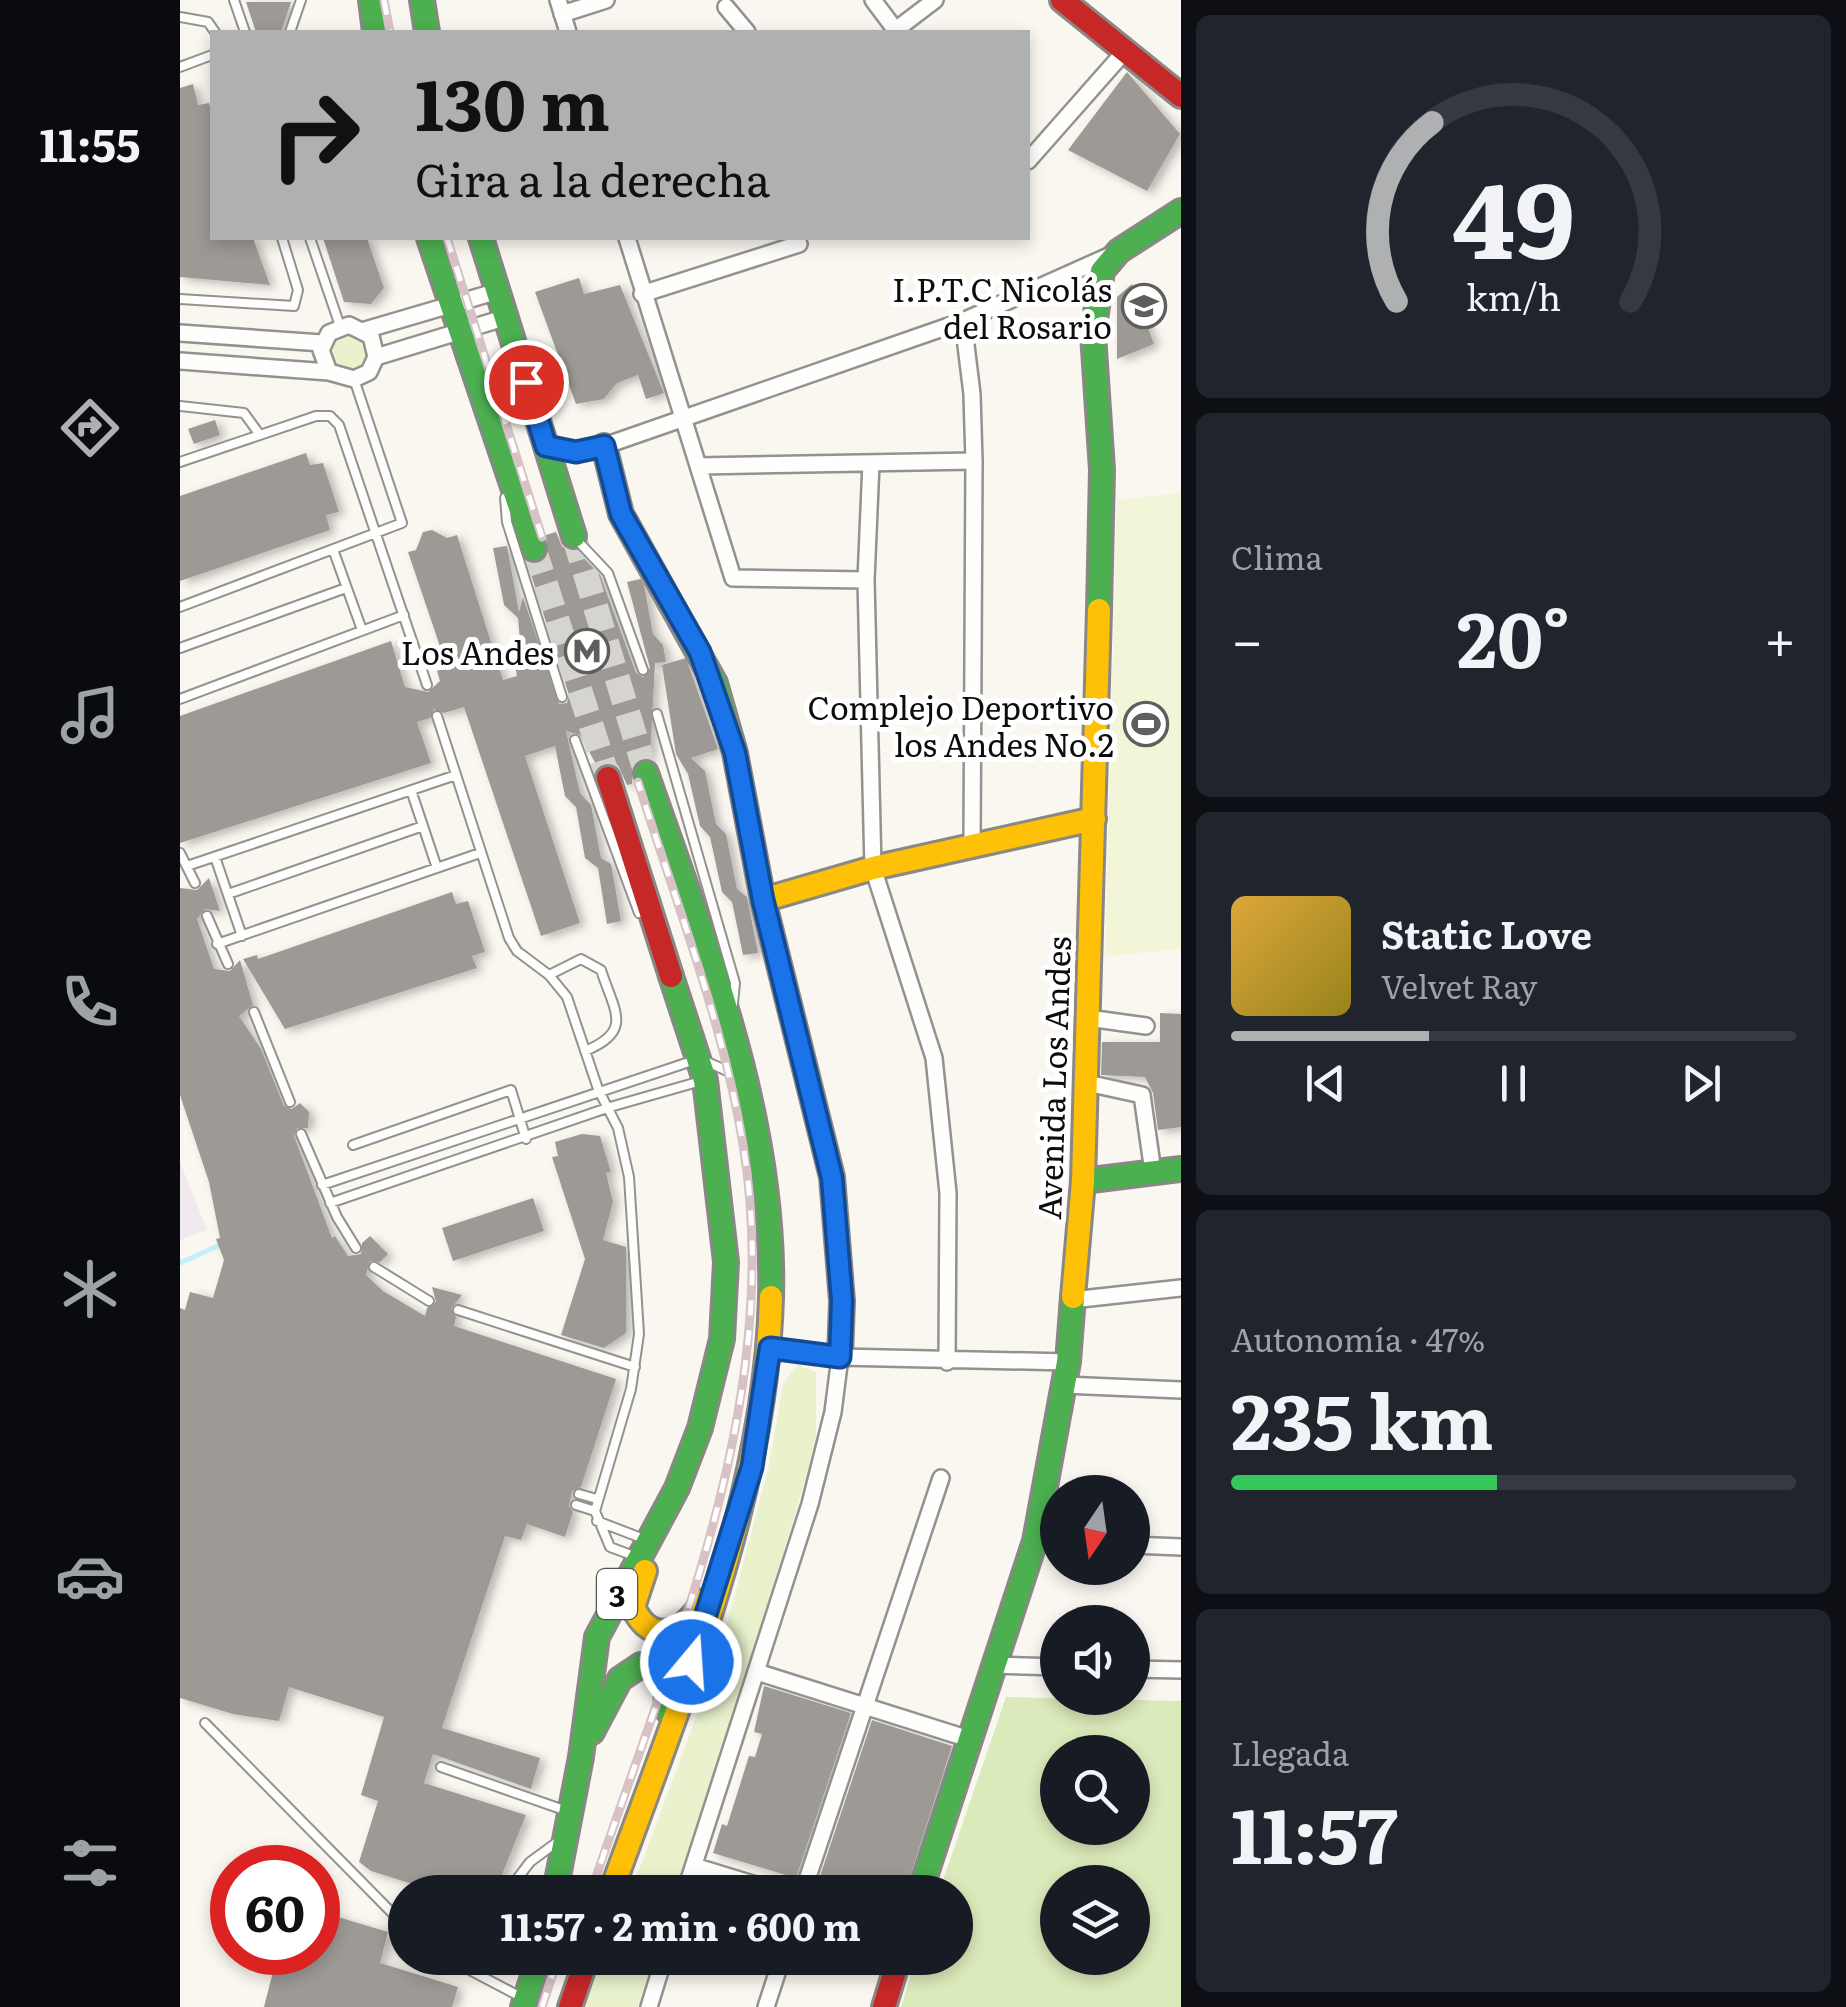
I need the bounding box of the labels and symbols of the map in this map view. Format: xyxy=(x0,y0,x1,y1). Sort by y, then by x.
place label: I.P.T.C Nicolás del Rosario xyxy=(892,264,1112,349)
school or university icon: I.P.T.C Nicolás del Rosario xyxy=(1121,283,1167,329)
pin xyxy=(484,340,569,425)
place label: Los Andes xyxy=(401,627,554,675)
metro station icon: Los Andes xyxy=(564,628,610,674)
place label: Complejo Deportivo los Andes No.2 xyxy=(808,682,1114,767)
sports icon: Complejo Deportivo los Andes No.2 xyxy=(1123,701,1169,747)
street label: Avenida Los Andes xyxy=(1023,936,1081,1220)
north arrow xyxy=(1040,1475,1150,1585)
road number: 3 xyxy=(597,1569,637,1619)
position arrow xyxy=(639,1610,743,1714)
speed limit sign: 60 xyxy=(210,1845,340,1975)

